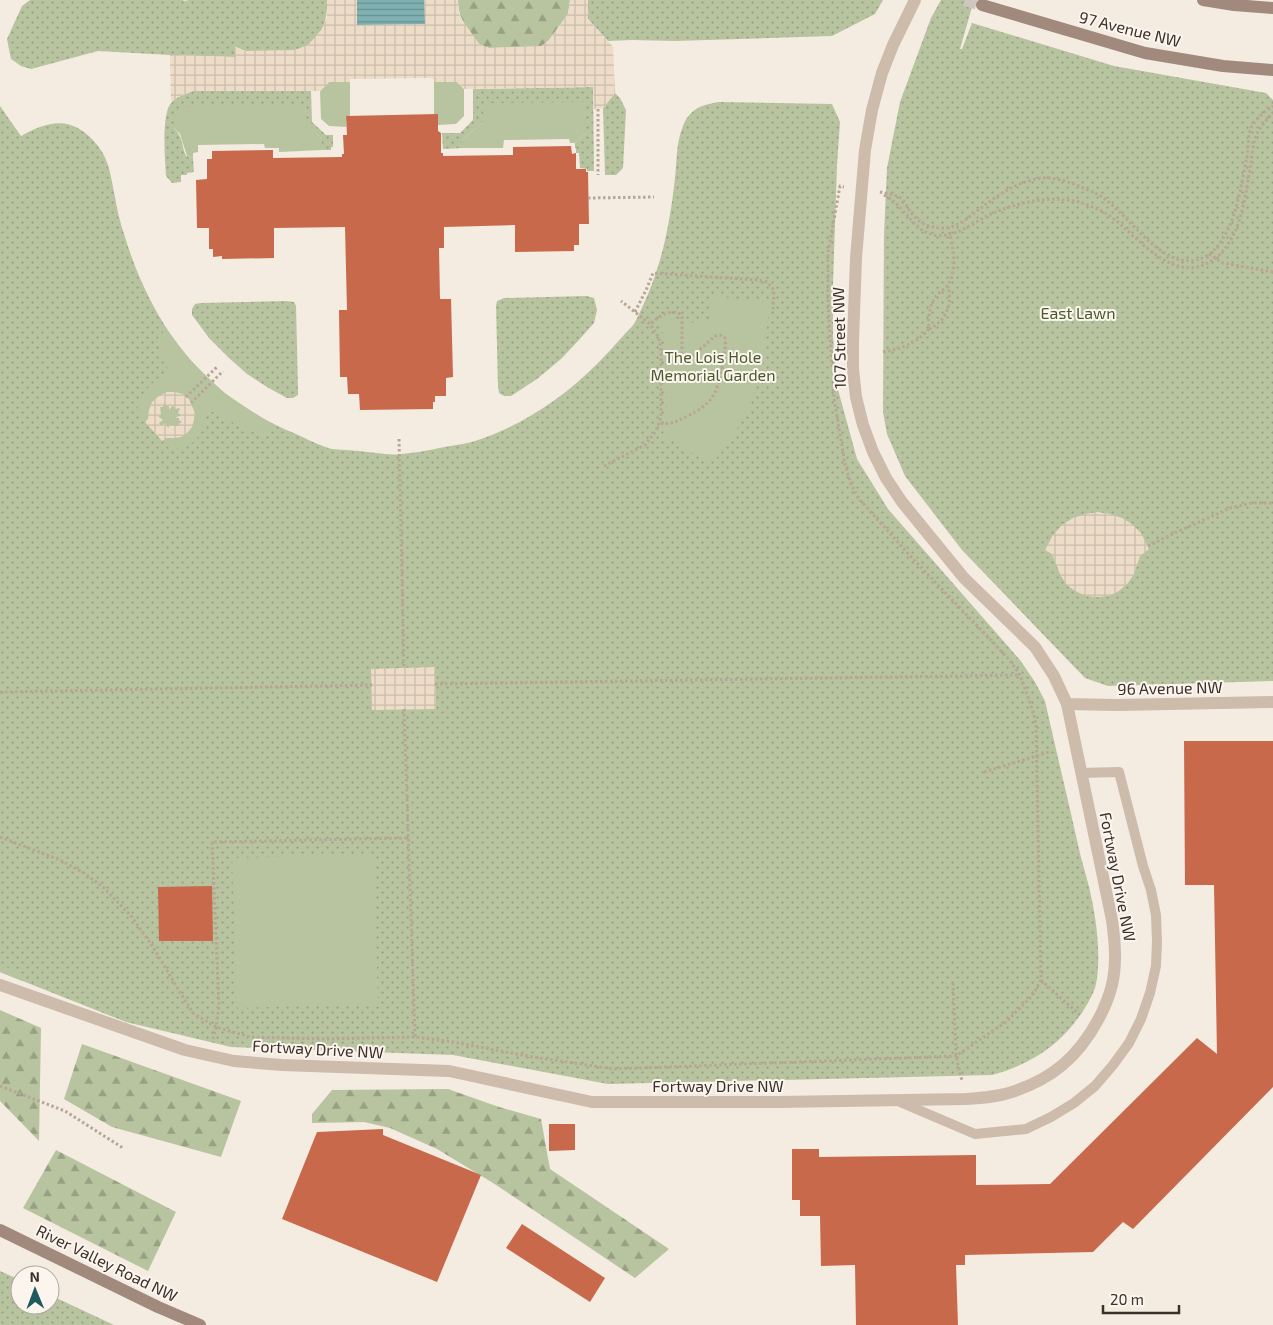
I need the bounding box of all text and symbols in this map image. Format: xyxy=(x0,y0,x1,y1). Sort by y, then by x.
street label: 97 Avenue NW xyxy=(1077,7,1183,50)
street label: 107 Street NW xyxy=(828,287,849,389)
park label: East Lawn xyxy=(1040,303,1116,322)
park label: The Lois Hole Memorial Garden xyxy=(651,347,775,384)
street label: 96 Avenue NW xyxy=(1117,677,1223,698)
street label: Fortway Drive NW xyxy=(1097,811,1140,943)
street label: Fortway Drive NW xyxy=(252,1036,384,1061)
street label: Fortway Drive NW xyxy=(652,1076,784,1095)
street label: River Valley Road NW xyxy=(33,1220,181,1306)
north arrow xyxy=(10,1265,60,1315)
scale bar xyxy=(1103,1282,1179,1314)
text: 20 m xyxy=(1110,1290,1144,1308)

